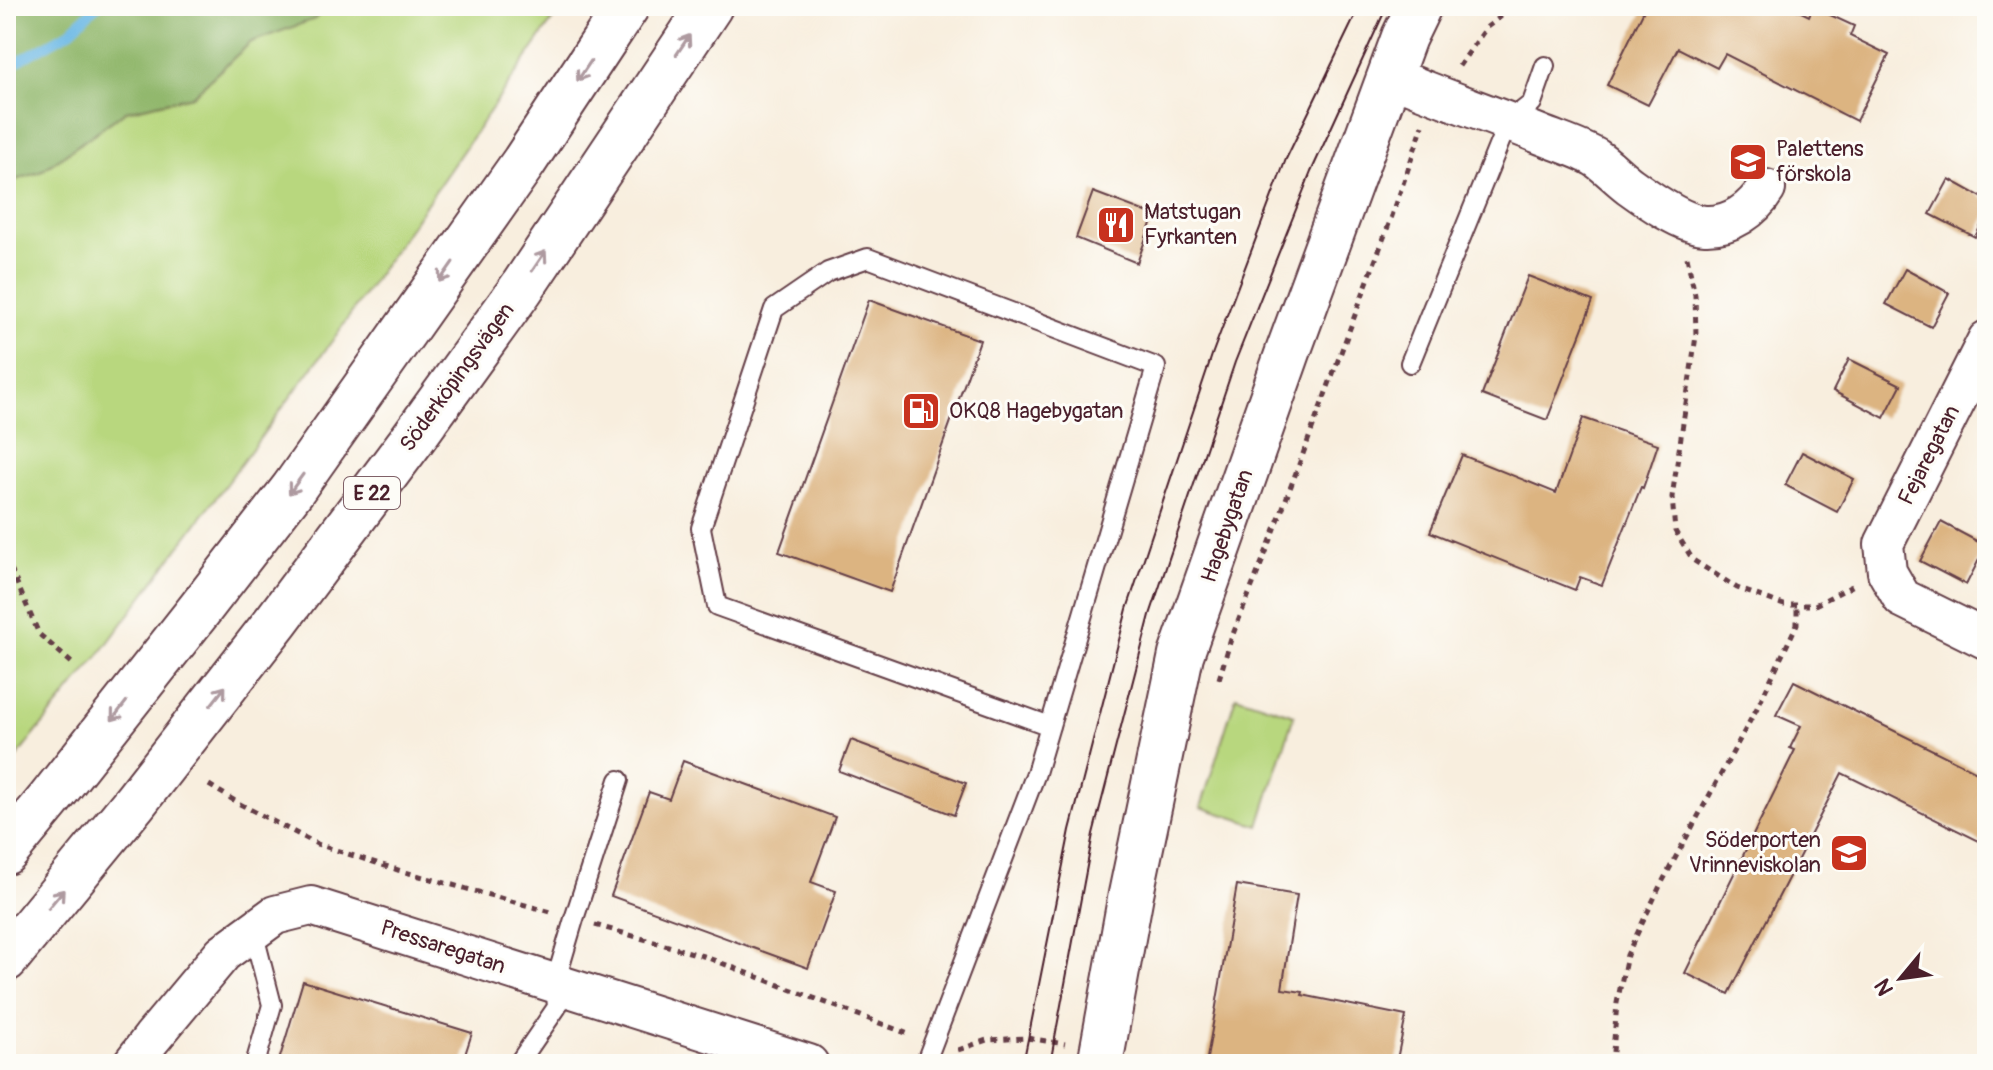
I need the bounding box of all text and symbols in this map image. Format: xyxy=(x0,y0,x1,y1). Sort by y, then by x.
one-way arrow xyxy=(676,34,692,57)
one-way arrow xyxy=(576,59,592,82)
place label: Palettens förskola xyxy=(1776,135,1864,188)
school or university icon: Palettens förskola xyxy=(1727,141,1769,183)
place label: Matstugan Fyrkanten xyxy=(1144,198,1241,251)
restaurant icon: Matstugan Fyrkanten xyxy=(1095,204,1137,246)
one-way arrow xyxy=(531,251,547,273)
one-way arrow xyxy=(438,260,454,282)
street label: Söderköpingsvägen xyxy=(394,297,520,457)
fuel station icon: OKQ8 Hagebygatan xyxy=(900,390,942,432)
place label: OKQ8 Hagebygatan xyxy=(949,397,1123,425)
street label: Fejaregatan xyxy=(1892,400,1966,510)
street label: Hagebygatan xyxy=(1195,466,1259,586)
one-way arrow xyxy=(288,473,305,494)
road number: E 22 xyxy=(344,477,400,509)
one-way arrow xyxy=(210,685,227,707)
one-way arrow xyxy=(111,700,128,721)
place label: Söderporten Vrinneviskolan xyxy=(1689,826,1821,879)
school or university icon: Söderporten Vrinneviskolan xyxy=(1828,832,1870,874)
one-way arrow xyxy=(47,889,65,909)
street label: Pressaregatan xyxy=(377,914,509,980)
north arrow xyxy=(1861,938,1941,1018)
text: N xyxy=(1868,974,1900,1001)

